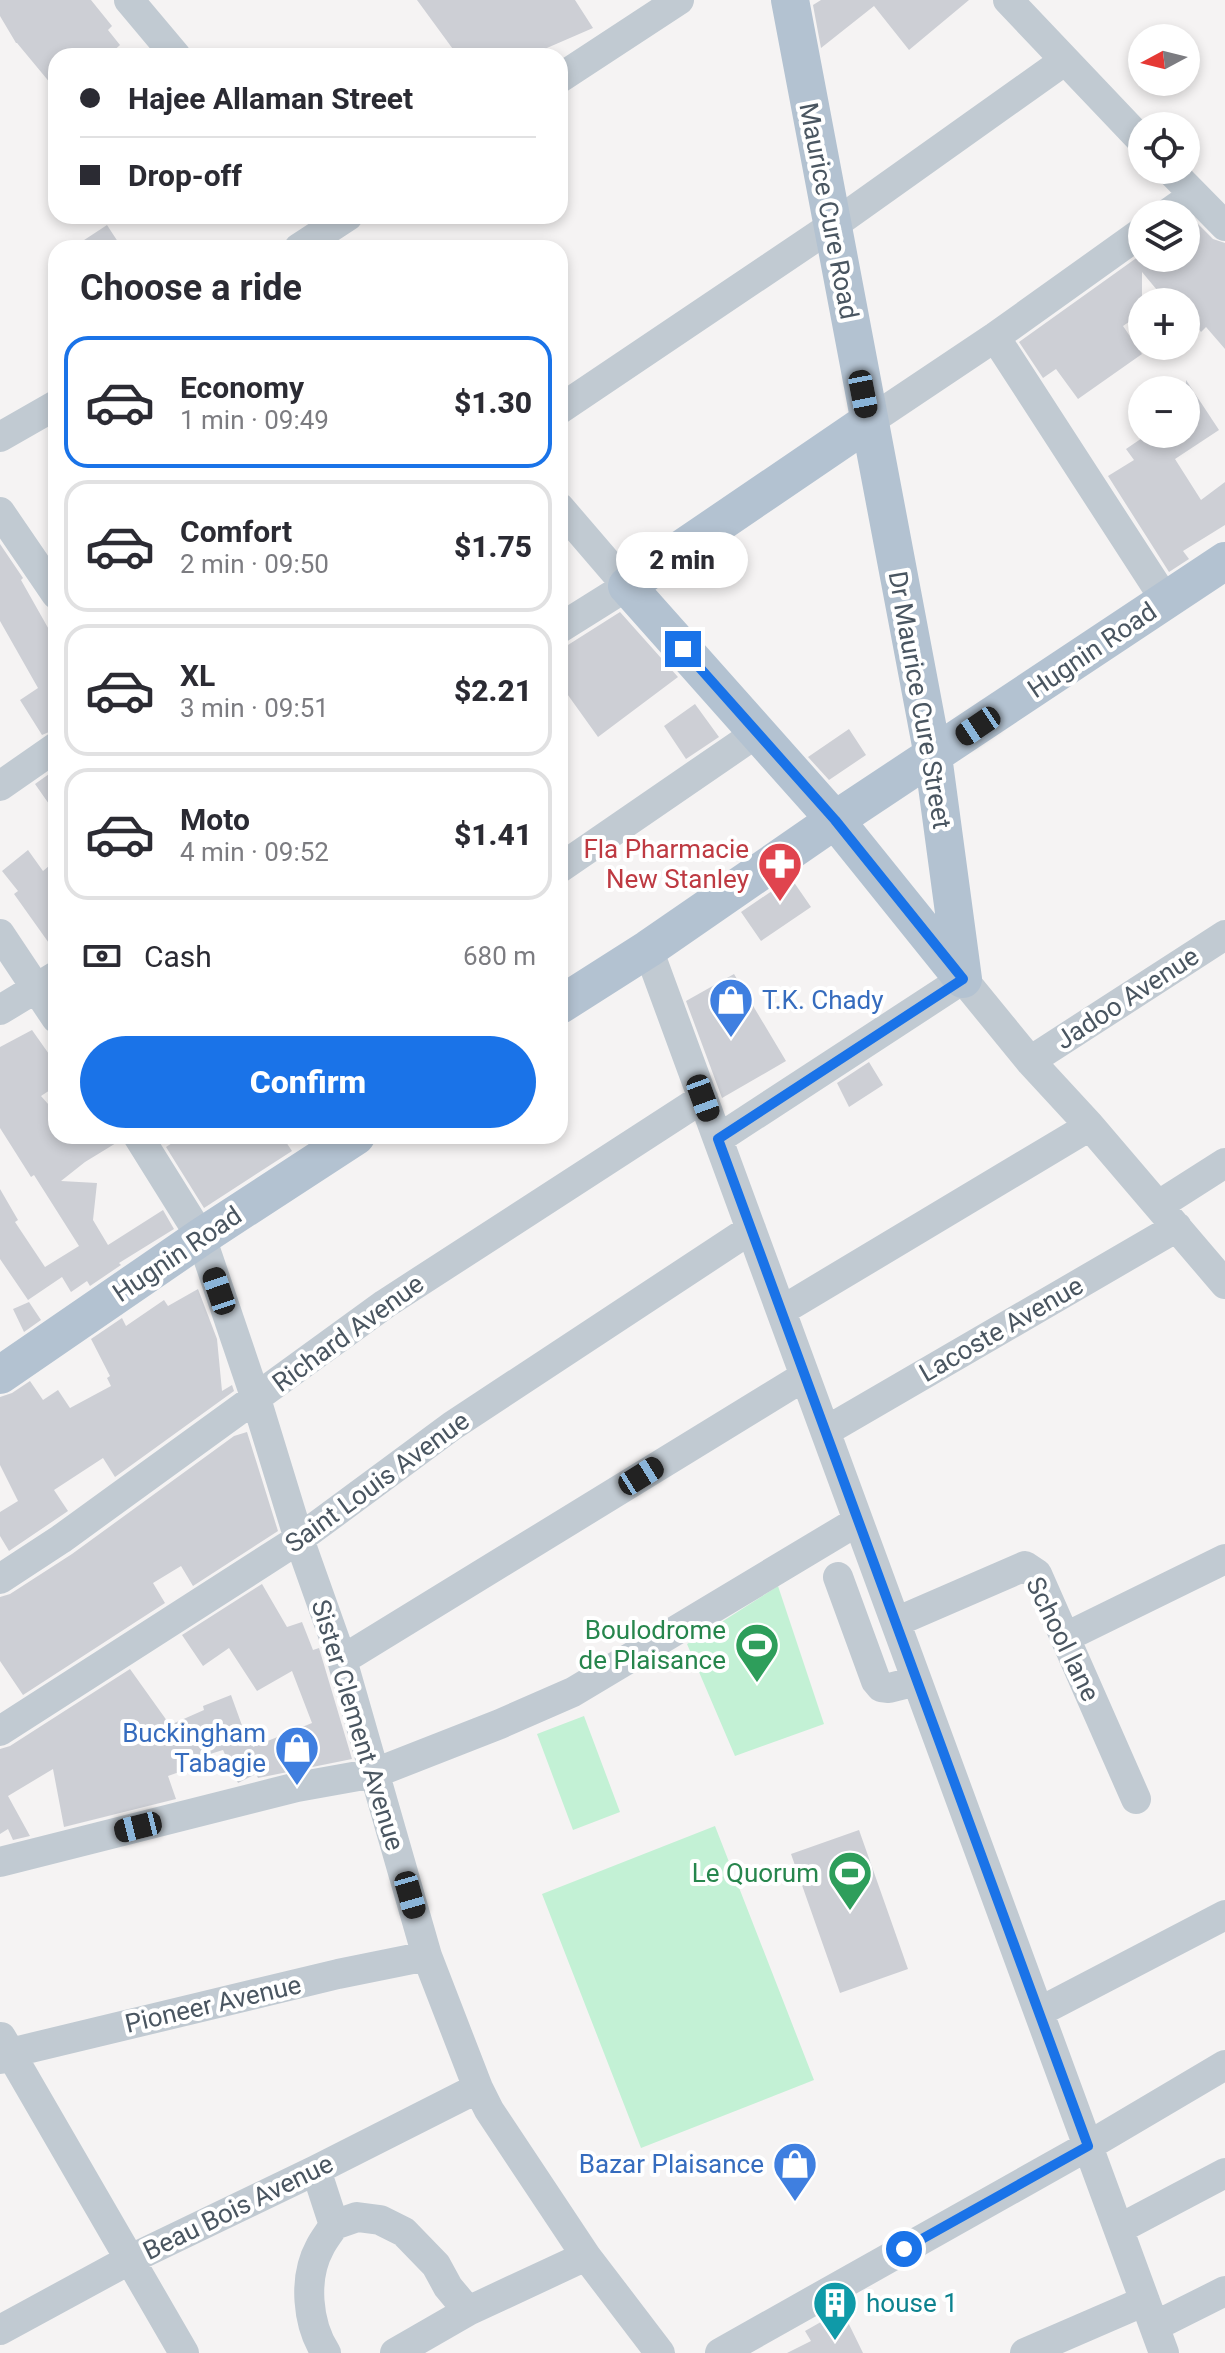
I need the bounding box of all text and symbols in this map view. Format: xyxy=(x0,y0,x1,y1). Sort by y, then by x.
north arrow xyxy=(1128,24,1200,96)
map controls xyxy=(1128,24,1200,448)
text: Hajee Allaman Street xyxy=(128,81,413,116)
street label: Maurice Cure Road xyxy=(793,100,865,322)
button: locate xyxy=(1128,112,1200,184)
text: Drop-off xyxy=(128,158,242,193)
button: layers xyxy=(1128,200,1200,272)
text: Choose a ride xyxy=(80,267,302,309)
button: + xyxy=(1128,288,1200,360)
icon: car xyxy=(84,366,156,438)
car xyxy=(847,368,879,420)
text: Economy xyxy=(180,370,304,405)
button: − xyxy=(1128,376,1200,448)
text: $1.30 xyxy=(454,385,532,420)
text: 1 min · 09:49 xyxy=(180,405,329,435)
icon: car xyxy=(84,510,156,582)
text: Comfort xyxy=(180,514,292,549)
text: $1.75 xyxy=(454,529,532,564)
callout: 2 min xyxy=(617,533,749,589)
text: 2 min xyxy=(649,545,715,575)
text: 2 min · 09:50 xyxy=(180,549,329,579)
street label: Dr Maurice Cure Street xyxy=(883,569,957,831)
street label: Hugnin Road xyxy=(1022,596,1162,704)
route end xyxy=(665,631,701,667)
icon: car xyxy=(84,654,156,726)
text: XL xyxy=(180,658,215,693)
text: $2.21 xyxy=(454,673,532,708)
text: 3 min · 09:51 xyxy=(180,693,329,723)
car xyxy=(951,703,1005,749)
icon: car xyxy=(84,798,156,870)
text: Moto xyxy=(180,802,250,837)
text: $1.41 xyxy=(454,817,532,852)
place label: Fla Pharmacie New Stanley xyxy=(583,834,749,894)
text: 4 min · 09:52 xyxy=(180,837,329,867)
pharmacy icon: Fla Pharmacie New Stanley xyxy=(756,840,804,903)
icon: cash xyxy=(80,934,124,978)
text: Cash xyxy=(144,939,212,974)
text: 680 m xyxy=(463,941,536,971)
street label: Jadoo Avenue xyxy=(1050,941,1204,1055)
shop icon: T.K. Chady xyxy=(707,976,755,1039)
place label: T.K. Chady xyxy=(762,985,884,1015)
button: Confirm xyxy=(80,1036,536,1128)
car xyxy=(684,1071,722,1125)
street label: Hugnin Road xyxy=(107,1200,247,1308)
car xyxy=(200,1264,238,1318)
street label: Richard Avenue xyxy=(267,1268,429,1398)
street label: Lacoste Avenue xyxy=(914,1270,1088,1388)
street label: Saint Louis Avenue xyxy=(279,1405,475,1559)
car xyxy=(614,1453,668,1499)
street label: School lane xyxy=(1020,1572,1106,1706)
street label: Sister Clement Avenue xyxy=(306,1596,410,1854)
place label: Boulodrome de Plaisance xyxy=(579,1615,726,1675)
sports icon: Boulodrome de Plaisance xyxy=(733,1621,781,1684)
place label: Buckingham Tabagie xyxy=(122,1718,266,1778)
shop icon: Buckingham Tabagie xyxy=(273,1724,321,1787)
car xyxy=(112,1810,164,1844)
sports icon: Le Quorum xyxy=(826,1849,874,1912)
place label: Le Quorum xyxy=(692,1858,819,1888)
car xyxy=(392,1869,428,1921)
street label: Pioneer Avenue xyxy=(122,1969,304,2039)
shop icon: Bazar Plaisance xyxy=(771,2140,819,2203)
street label: Beau Bois Avenue xyxy=(138,2148,338,2266)
place label: Bazar Plaisance xyxy=(579,2149,764,2179)
route start xyxy=(886,2231,922,2267)
building icon: house 1 xyxy=(811,2279,859,2342)
place label: house 1 xyxy=(866,2288,958,2318)

